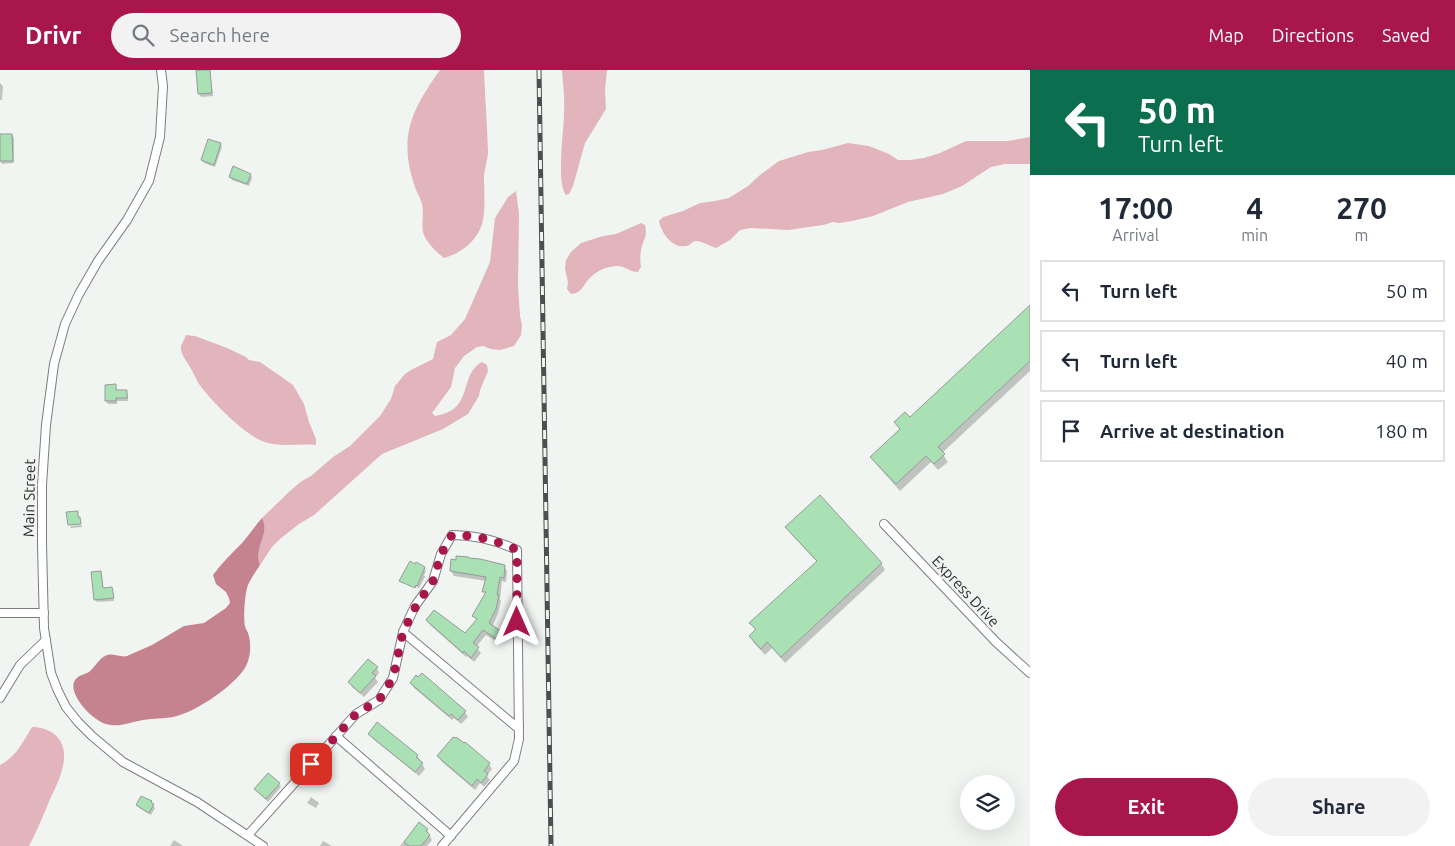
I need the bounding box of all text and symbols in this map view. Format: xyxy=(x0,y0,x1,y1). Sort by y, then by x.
search box xyxy=(111,13,461,58)
icon: search xyxy=(129,21,157,49)
text: Drivr xyxy=(25,22,81,49)
text: Search here xyxy=(169,24,270,46)
text: Map xyxy=(1208,25,1244,45)
text: Directions xyxy=(1272,25,1354,45)
text: Saved xyxy=(1382,25,1430,45)
icon: left xyxy=(1055,90,1120,155)
text: 50 m xyxy=(1138,90,1216,130)
text: Turn left xyxy=(1138,131,1223,156)
text: 17:00 xyxy=(1098,191,1173,225)
text: 4 xyxy=(1246,191,1263,225)
text: 270 xyxy=(1336,191,1387,225)
text: Arrival xyxy=(1112,226,1159,244)
text: min xyxy=(1241,226,1268,244)
text: m xyxy=(1355,226,1368,244)
icon: left xyxy=(1057,277,1085,305)
text: Turn left xyxy=(1100,280,1178,302)
text: 50 m xyxy=(1386,280,1428,302)
icon: left xyxy=(1057,347,1085,375)
text: Turn left xyxy=(1100,350,1178,372)
text: 40 m xyxy=(1386,350,1428,372)
icon: arrive xyxy=(1057,417,1085,445)
text: Arrive at destination xyxy=(1100,420,1285,442)
text: 180 m xyxy=(1375,420,1428,442)
street label: Main Street xyxy=(20,459,38,537)
street label: Express Drive xyxy=(929,552,1003,630)
position arrow xyxy=(490,595,542,647)
pin xyxy=(290,743,332,785)
icon: arrive xyxy=(297,750,325,778)
map controls xyxy=(960,775,1015,830)
button: layers xyxy=(960,775,1015,830)
button: Exit xyxy=(1055,778,1238,836)
button: Share xyxy=(1248,778,1430,836)

